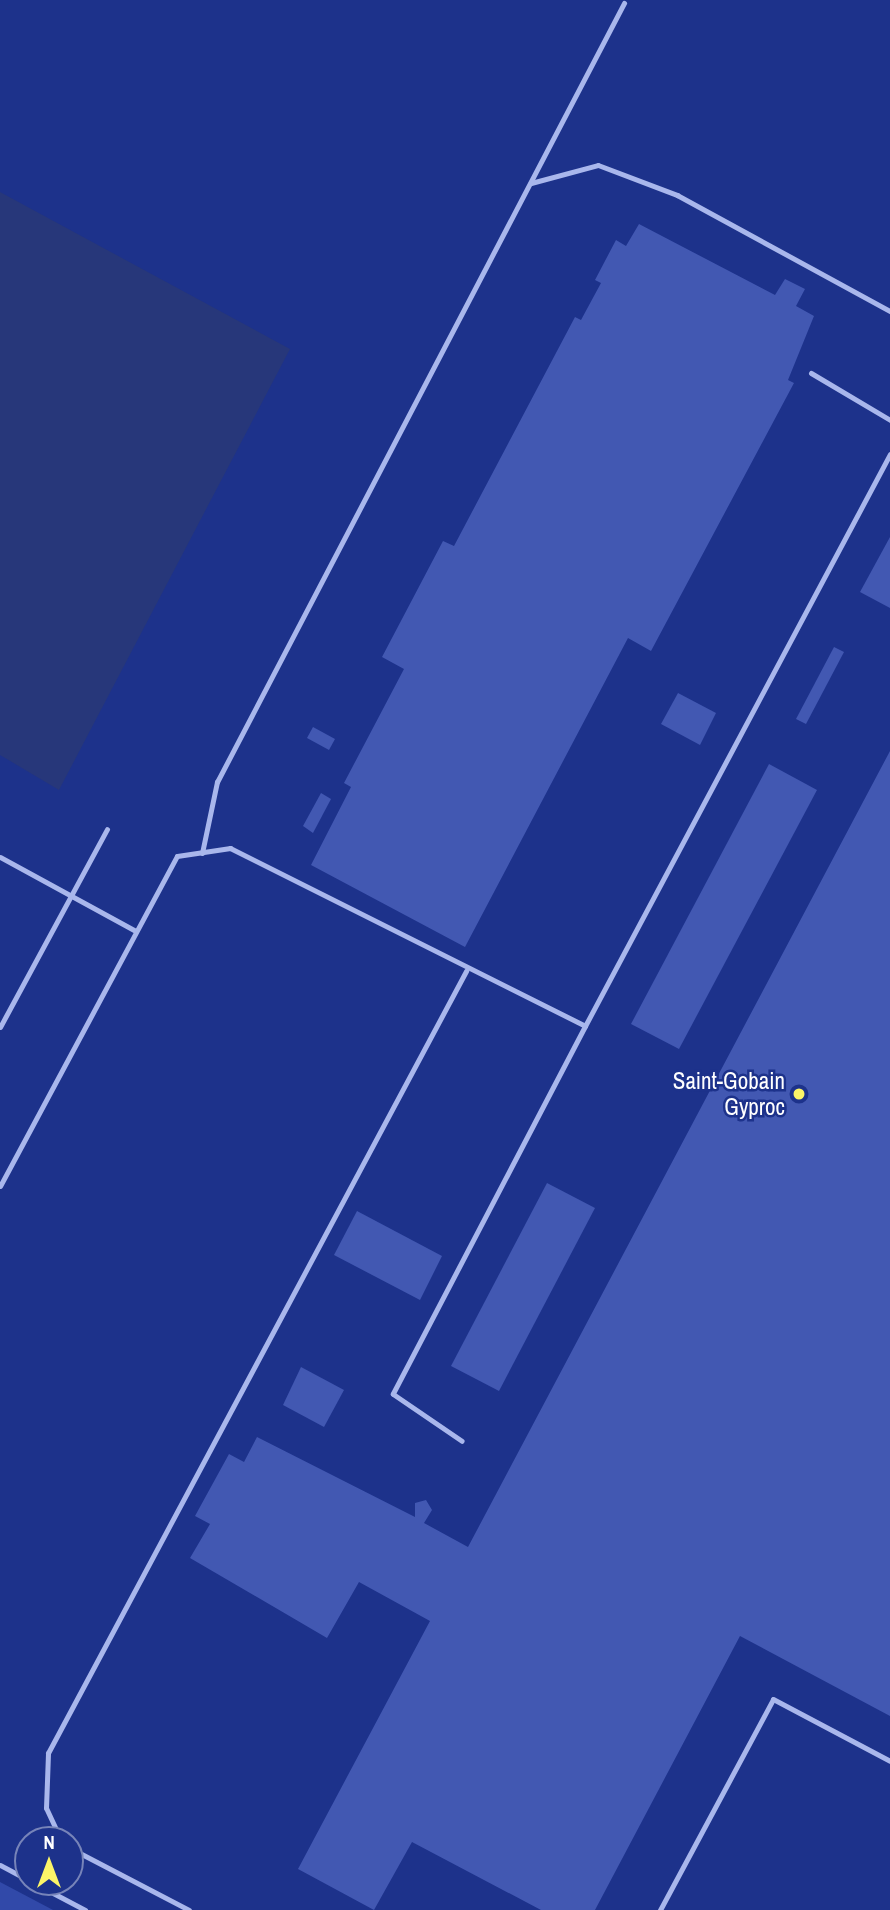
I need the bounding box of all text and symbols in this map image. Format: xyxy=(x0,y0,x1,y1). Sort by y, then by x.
place label: Saint-Gobain Gyproc xyxy=(673,1067,785,1121)
marker: Saint-Gobain Gyproc xyxy=(791,1086,807,1102)
north arrow xyxy=(14,1826,84,1896)
text: N xyxy=(43,1829,55,1855)

